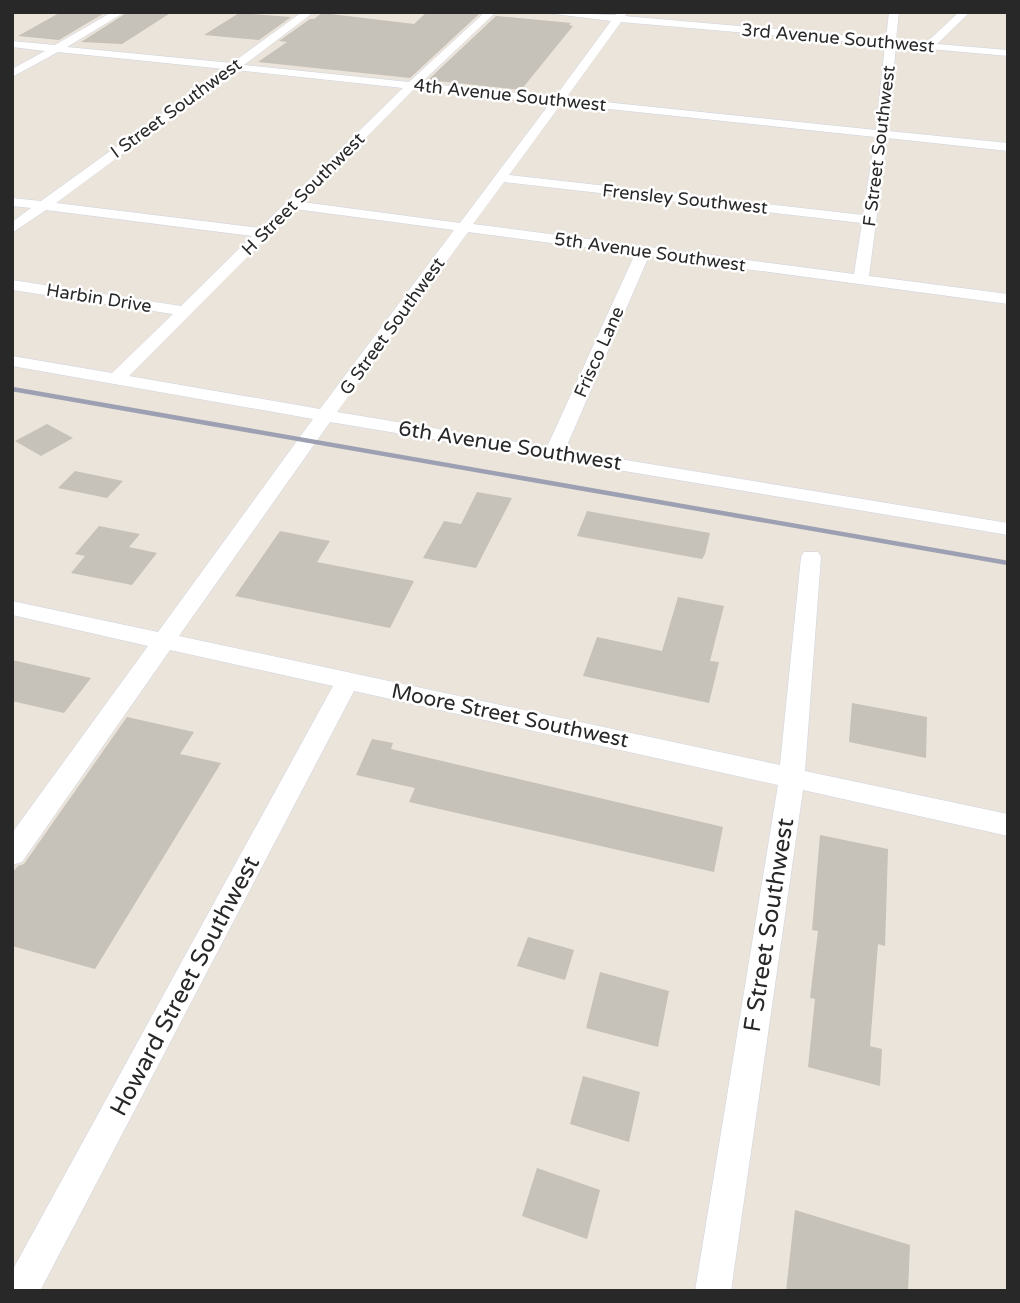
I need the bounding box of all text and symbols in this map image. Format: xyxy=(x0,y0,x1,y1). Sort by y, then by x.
street label: 3rd Avenue Southwest xyxy=(741,19,935,57)
street label: I Street Southwest xyxy=(106,53,246,163)
street label: F Street Southwest xyxy=(858,64,900,228)
street label: 4th Avenue Southwest xyxy=(413,74,607,116)
street label: H Street Southwest xyxy=(237,128,369,260)
street label: Frensley Southwest xyxy=(601,179,769,219)
street label: 5th Avenue Southwest xyxy=(553,228,747,276)
street label: G Street Southwest xyxy=(335,253,449,399)
street label: Harbin Drive xyxy=(45,279,153,317)
street label: Frisco Lane xyxy=(569,303,629,401)
street label: 6th Avenue Southwest xyxy=(397,416,623,476)
street label: Moore Street Southwest xyxy=(389,679,631,753)
street label: F Street Southwest xyxy=(738,816,800,1034)
street label: Howard Street Southwest xyxy=(104,851,266,1121)

